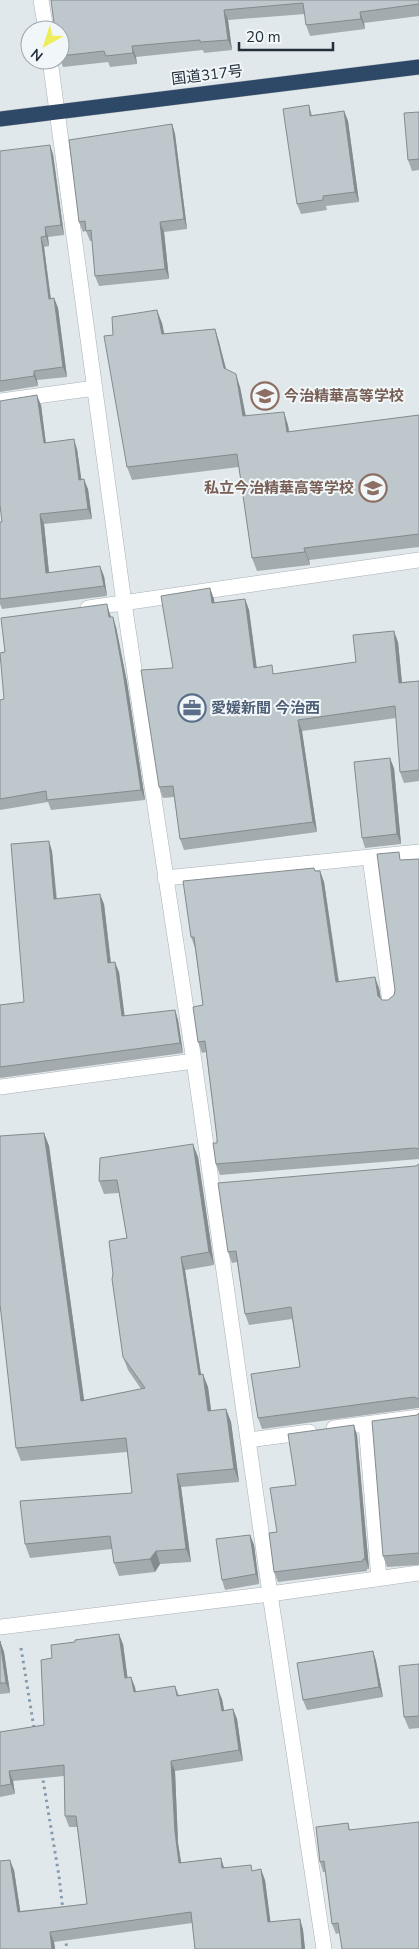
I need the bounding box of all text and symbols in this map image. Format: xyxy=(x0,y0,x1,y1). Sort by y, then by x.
north arrow xyxy=(20,20,70,70)
scale bar xyxy=(239,20,333,52)
text: 20 m xyxy=(246,27,281,47)
text: N xyxy=(27,44,47,65)
street label: 国道317号 xyxy=(170,61,244,89)
school or university icon: 今治精華高等学校 xyxy=(250,381,280,411)
place label: 今治精華高等学校 xyxy=(284,386,404,406)
school or university icon: 私立今治精華高等学校 xyxy=(358,473,388,503)
place label: 私立今治精華高等学校 xyxy=(204,478,354,498)
office icon: 愛媛新聞 今治西 xyxy=(177,693,207,723)
place label: 愛媛新聞 今治西 xyxy=(211,698,320,718)

